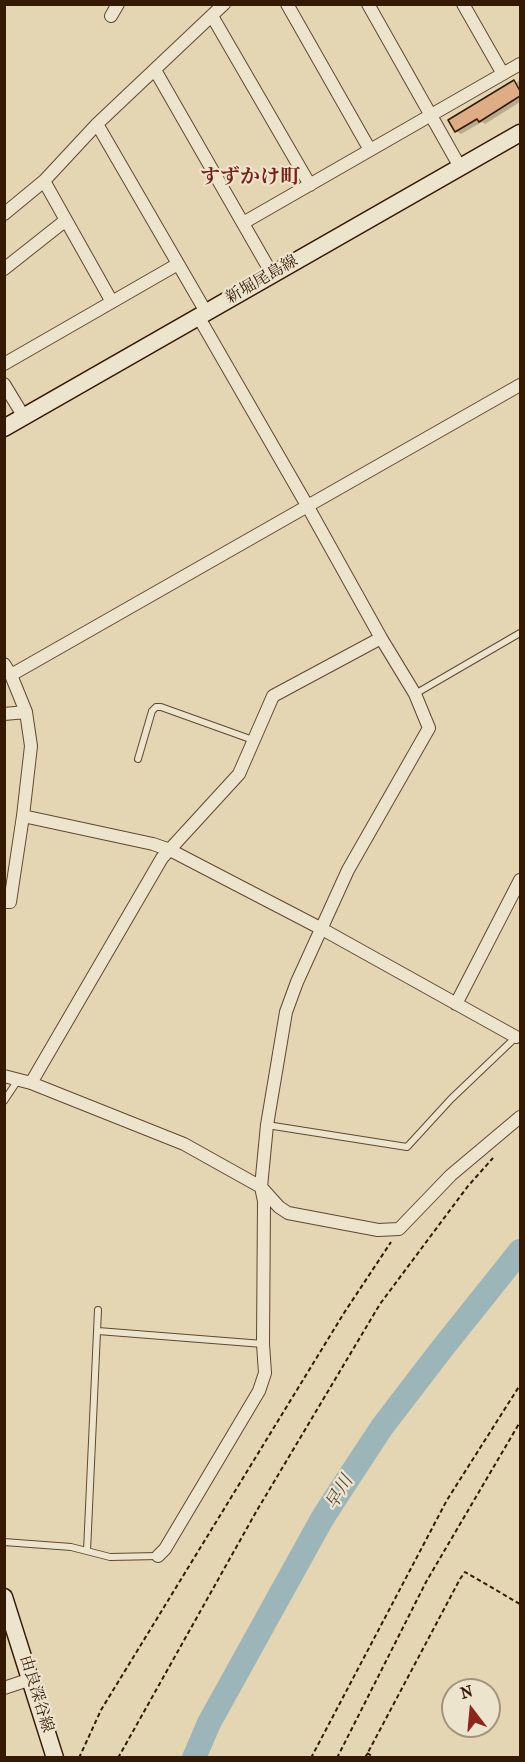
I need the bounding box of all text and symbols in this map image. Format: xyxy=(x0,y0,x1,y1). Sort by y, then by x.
district label: すずかけ町 xyxy=(200,166,300,190)
street label: 新堀尾島線 xyxy=(223,252,301,308)
water label: 早川 xyxy=(321,1472,359,1514)
street label: 由良深谷線 xyxy=(15,1653,57,1735)
north arrow xyxy=(441,1678,501,1738)
text: N xyxy=(458,1681,475,1703)

